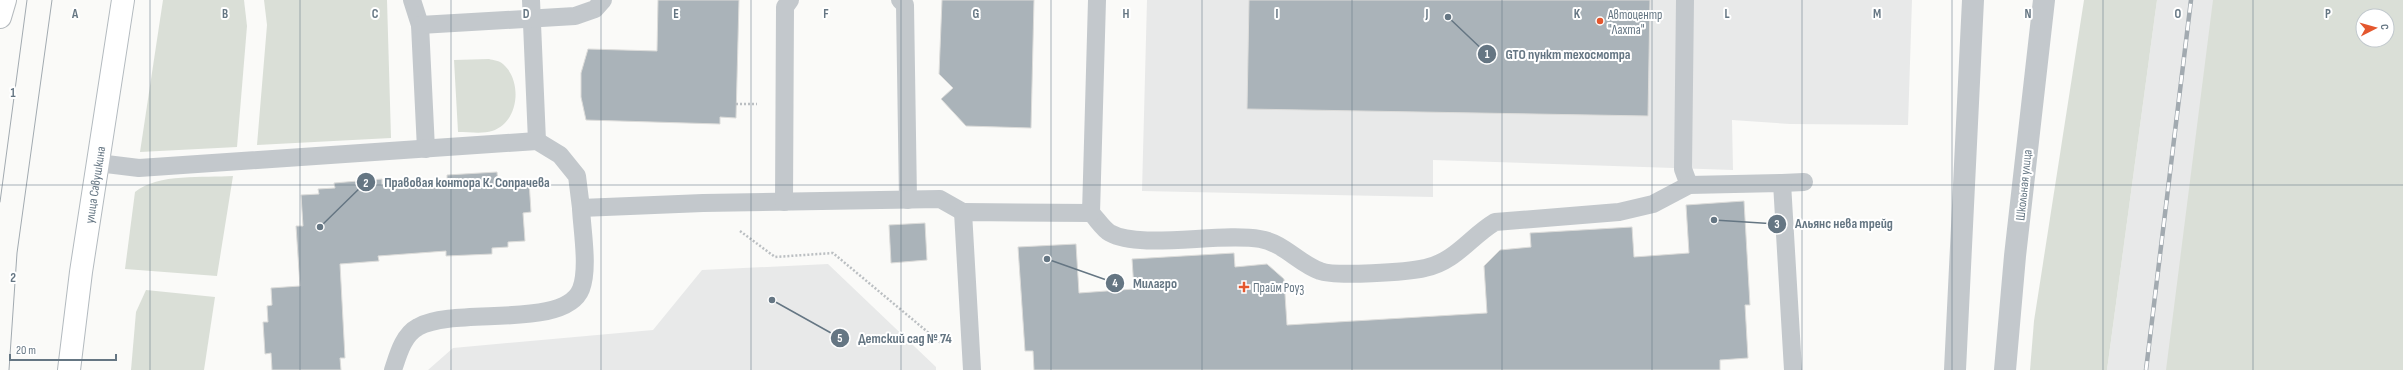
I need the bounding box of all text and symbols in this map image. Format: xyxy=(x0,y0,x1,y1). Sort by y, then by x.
text: A xyxy=(71,6,79,22)
text: B xyxy=(222,6,228,22)
text: C xyxy=(372,6,379,22)
text: D xyxy=(523,6,530,22)
text: E xyxy=(673,6,679,22)
text: F xyxy=(823,6,829,22)
text: G xyxy=(973,6,980,22)
text: H xyxy=(1123,6,1130,22)
text: I xyxy=(1276,6,1279,22)
text: J xyxy=(1425,6,1429,22)
text: K xyxy=(1574,6,1581,22)
text: L xyxy=(1724,6,1730,22)
text: M xyxy=(1873,6,1881,22)
text: N xyxy=(2025,6,2032,22)
text: O xyxy=(2175,6,2182,22)
text: P xyxy=(2325,6,2331,22)
place label: Автоцентр "Лахта" xyxy=(1607,7,1662,38)
north arrow xyxy=(2355,8,2395,48)
marker: Автоцентр "Лахта" xyxy=(1595,16,1605,26)
text: С xyxy=(2378,24,2391,31)
callout: GTO пункт техосмотра xyxy=(1477,41,1638,67)
text: GTO пункт техосмотра xyxy=(1505,46,1631,63)
text: 1 xyxy=(1485,47,1490,62)
text: 1 xyxy=(10,85,16,101)
street label: улица Савушкина xyxy=(82,145,109,225)
street label: Школьная улица xyxy=(2012,149,2036,222)
callout: Правовая контора К. Сопрачева xyxy=(356,169,558,195)
text: Правовая контора К. Сопрачева xyxy=(384,174,550,191)
text: 2 xyxy=(363,176,369,191)
callout: Альянс нева трейд xyxy=(1767,211,1900,237)
text: Альянс нева трейд xyxy=(1794,215,1893,232)
text: 3 xyxy=(1774,217,1780,232)
text: 2 xyxy=(10,270,16,286)
callout: Милагро xyxy=(1105,270,1185,296)
text: Милагро xyxy=(1133,275,1177,292)
text: 4 xyxy=(1112,276,1118,291)
place label: Прайм Роуз xyxy=(1253,280,1305,296)
marker: Прайм Роуз xyxy=(1238,281,1250,293)
callout: Детский сад № 74 xyxy=(830,325,960,351)
text: Детский сад № 74 xyxy=(858,330,952,347)
text: 5 xyxy=(837,331,843,346)
scale bar xyxy=(10,336,116,362)
text: 20 m xyxy=(16,343,36,358)

